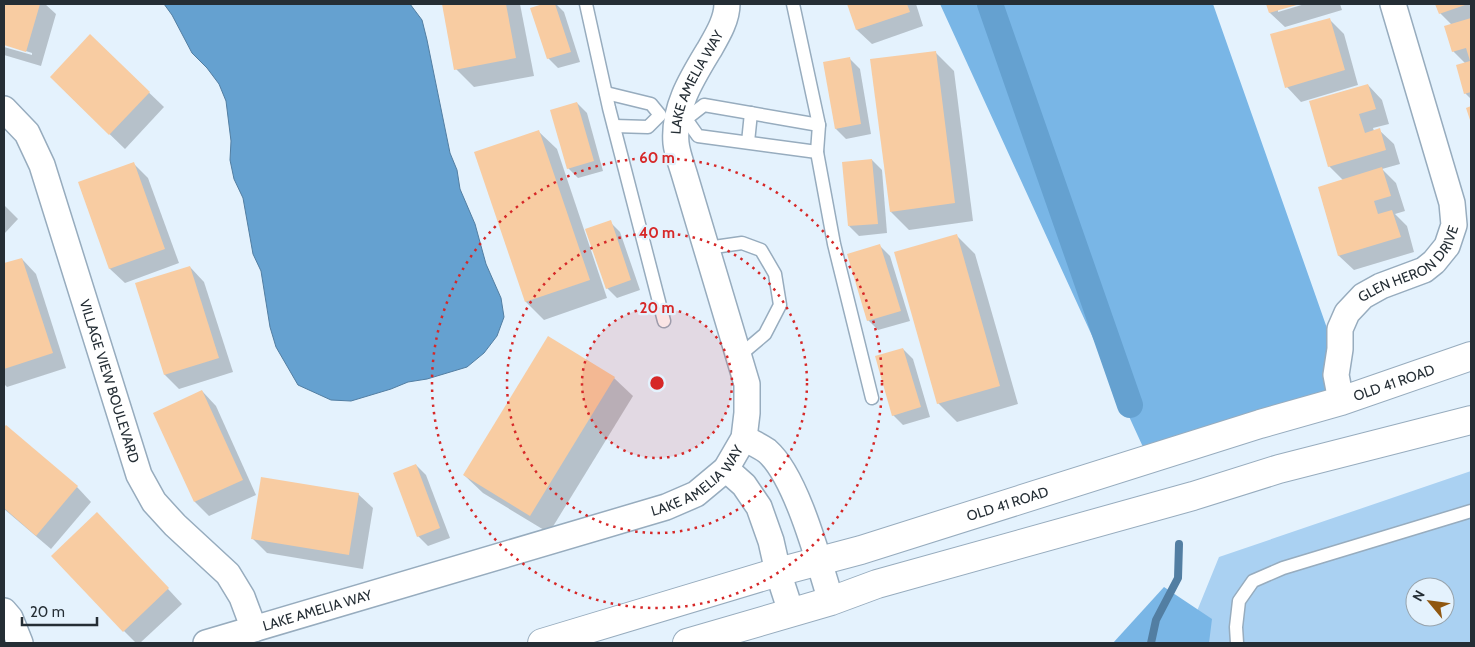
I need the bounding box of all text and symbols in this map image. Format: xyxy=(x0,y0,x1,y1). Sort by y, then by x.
street label: LAKE AMELIA WAY xyxy=(667,26,728,135)
text: 60 m xyxy=(639,149,675,167)
street label: GLEN HERON DRIVE xyxy=(1355,223,1462,306)
text: 40 m xyxy=(639,224,675,242)
street label: VILLAGE VIEW BOULEVARD xyxy=(76,297,144,465)
text: 20 m xyxy=(640,299,674,317)
street label: OLD 41 ROAD xyxy=(1351,360,1437,405)
centre of rings xyxy=(648,374,666,392)
street label: LAKE AMELIA WAY xyxy=(649,441,747,520)
street label: OLD 41 ROAD xyxy=(964,482,1051,525)
north arrow xyxy=(1405,577,1455,627)
street label: LAKE AMELIA WAY xyxy=(261,585,375,635)
text: N xyxy=(1408,587,1429,604)
scale bar xyxy=(22,594,98,626)
text: 20 m xyxy=(30,603,65,621)

